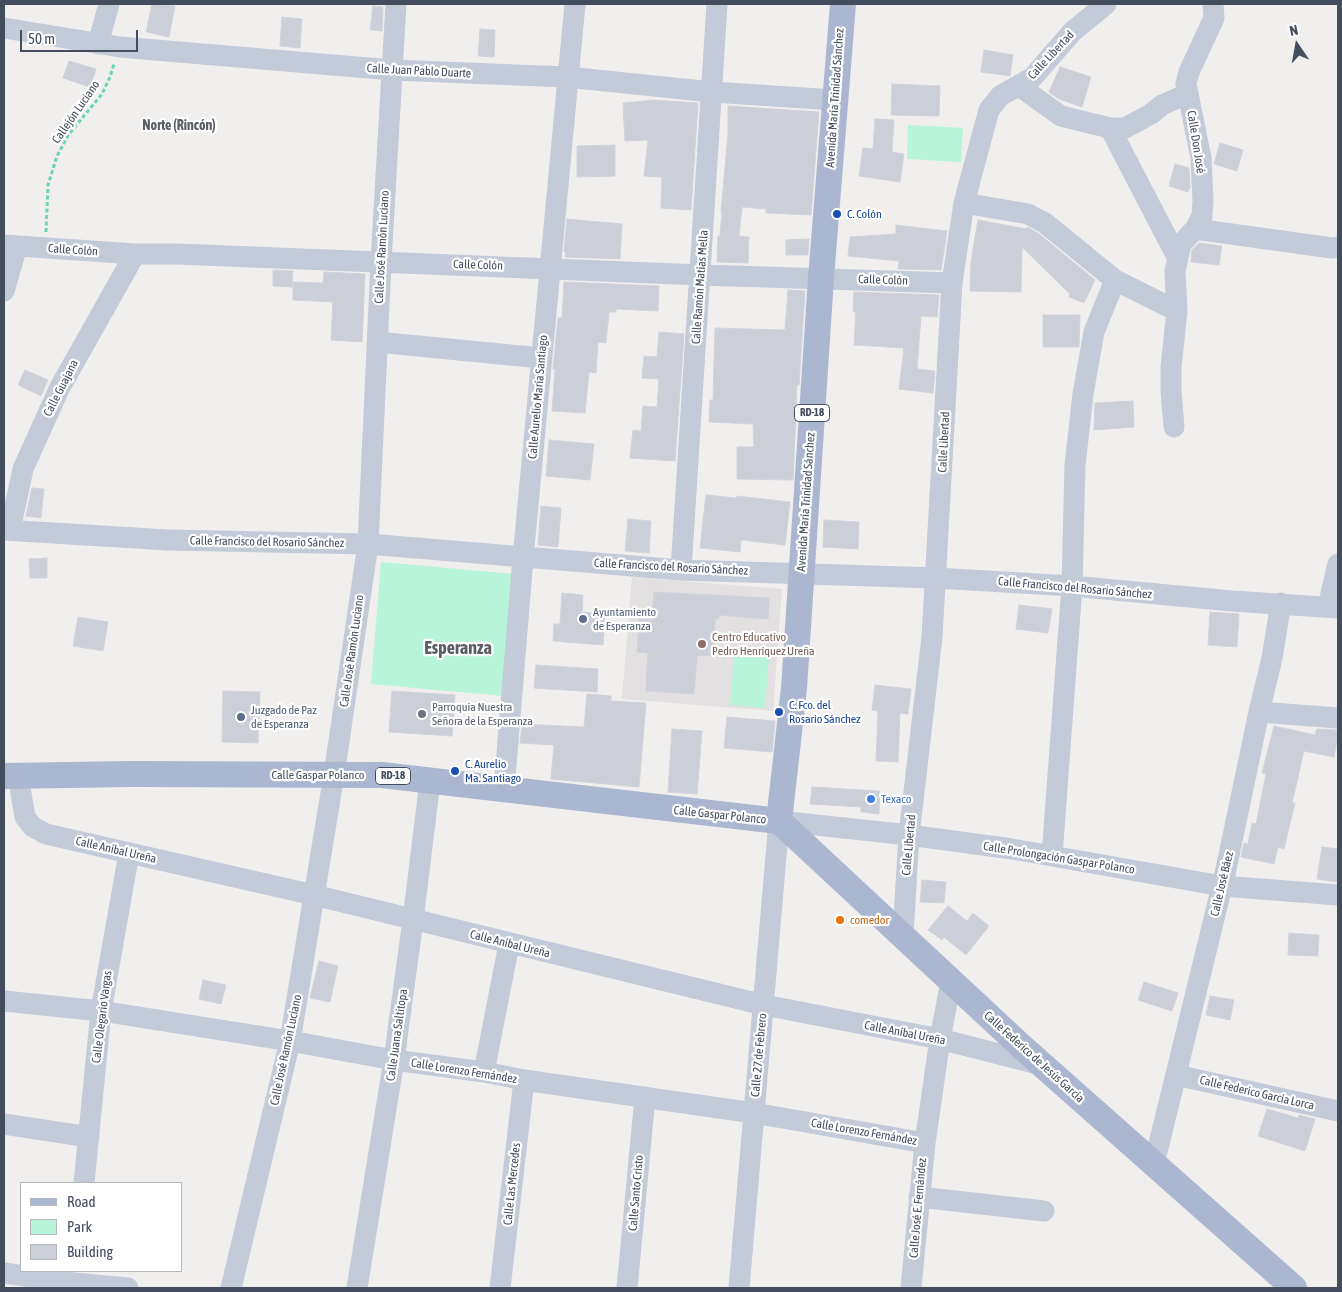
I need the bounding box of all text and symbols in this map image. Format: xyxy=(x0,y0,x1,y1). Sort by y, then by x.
scale bar xyxy=(22,20,140,52)
north arrow xyxy=(1272,20,1322,70)
text: N xyxy=(1288,22,1300,39)
street label: Avenida María Trinidad Sánchez xyxy=(823,28,847,168)
street label: Calle Libertad xyxy=(1025,28,1077,82)
text: 50 m xyxy=(28,30,55,47)
street label: Calle Juan Pablo Duarte xyxy=(366,61,472,81)
street label: Callejón Luciano xyxy=(49,78,103,146)
street label: Calle Don José xyxy=(1184,110,1208,174)
district label: Norte (Rincón) xyxy=(142,118,216,134)
street label: Calle José Ramón Luciano xyxy=(372,190,392,304)
place label: C. Colón xyxy=(847,207,882,221)
marker: C. Colón xyxy=(831,208,843,220)
street label: Calle Ramón Matías Mella xyxy=(689,229,711,345)
street label: Calle Colón xyxy=(48,241,98,259)
street label: Calle Colón xyxy=(453,257,503,273)
street label: Calle Colón xyxy=(858,272,908,288)
street label: Calle Aurelio María Santiago xyxy=(525,335,551,459)
street label: Calle Guajana xyxy=(41,357,81,419)
road number: RD-18 xyxy=(794,404,830,422)
street label: Calle Libertad xyxy=(935,411,953,473)
street label: Avenida María Trinidad Sánchez xyxy=(794,432,818,572)
street label: Calle Francisco del Rosario Sánchez xyxy=(190,533,344,551)
street label: Calle Francisco del Rosario Sánchez xyxy=(594,556,748,578)
street label: Calle Francisco del Rosario Sánchez xyxy=(998,574,1152,602)
street label: Calle José Ramón Luciano xyxy=(337,594,367,708)
place label: Ayuntamiento de Esperanza xyxy=(593,605,656,633)
marker: Ayuntamiento de Esperanza xyxy=(577,613,589,625)
place label: Centro Educativo Pedro Henríquez Ureña xyxy=(712,630,815,658)
district label: Esperanza xyxy=(424,637,492,659)
marker: Centro Educativo Pedro Henríquez Ureña xyxy=(696,638,708,650)
place label: C. Fco. del Rosario Sánchez xyxy=(789,698,861,726)
place label: Parroquia Nuestra Señora de la Esperanza xyxy=(432,700,533,728)
place label: Juzgado de Paz de Esperanza xyxy=(251,703,317,731)
marker: C. Fco. del Rosario Sánchez xyxy=(773,706,785,718)
marker: Parroquia Nuestra Señora de la Esperanza xyxy=(416,708,428,720)
marker: Juzgado de Paz de Esperanza xyxy=(235,711,247,723)
place label: C. Aurelio Ma. Santiago xyxy=(465,757,521,785)
marker: C. Aurelio Ma. Santiago xyxy=(449,765,461,777)
street label: Calle Gaspar Polanco xyxy=(272,768,364,782)
road number: RD-18 xyxy=(376,768,410,784)
place label: Texaco xyxy=(881,792,911,806)
marker: Texaco xyxy=(865,793,877,805)
street label: Calle Gaspar Polanco xyxy=(673,803,767,827)
street label: Calle Libertad xyxy=(899,814,919,876)
street label: Calle Aníbal Ureña xyxy=(74,834,158,866)
street label: Calle Prolongación Gaspar Polanco xyxy=(982,839,1136,877)
street label: Calle José Báez xyxy=(1208,850,1236,918)
place label: comedor xyxy=(850,913,889,927)
marker: comedor xyxy=(834,914,846,926)
street label: Calle Aníbal Ureña xyxy=(468,927,552,961)
street label: Calle Olegario Vargas xyxy=(89,970,115,1064)
street label: Calle Juana Saltitopa xyxy=(383,988,411,1082)
street label: Calle José Ramón Luciano xyxy=(267,993,305,1107)
street label: Calle Federico de Jesús García xyxy=(981,1008,1087,1106)
street label: Calle 27 de Febrero xyxy=(748,1013,770,1097)
street label: Calle Aníbal Ureña xyxy=(863,1018,947,1048)
street label: Calle Lorenzo Fernández xyxy=(410,1056,518,1086)
street label: Calle Federico García Lorca xyxy=(1198,1073,1316,1113)
street label: Calle Lorenzo Fernández xyxy=(810,1116,918,1148)
street label: Calle Las Mercedes xyxy=(501,1142,523,1226)
street label: Calle Santo Cristo xyxy=(626,1154,646,1232)
street label: Calle José E. Fernández xyxy=(906,1157,930,1259)
legend xyxy=(20,1182,182,1272)
text: Road xyxy=(67,1193,96,1210)
text: Park xyxy=(67,1218,92,1235)
text: Building xyxy=(67,1243,113,1260)

